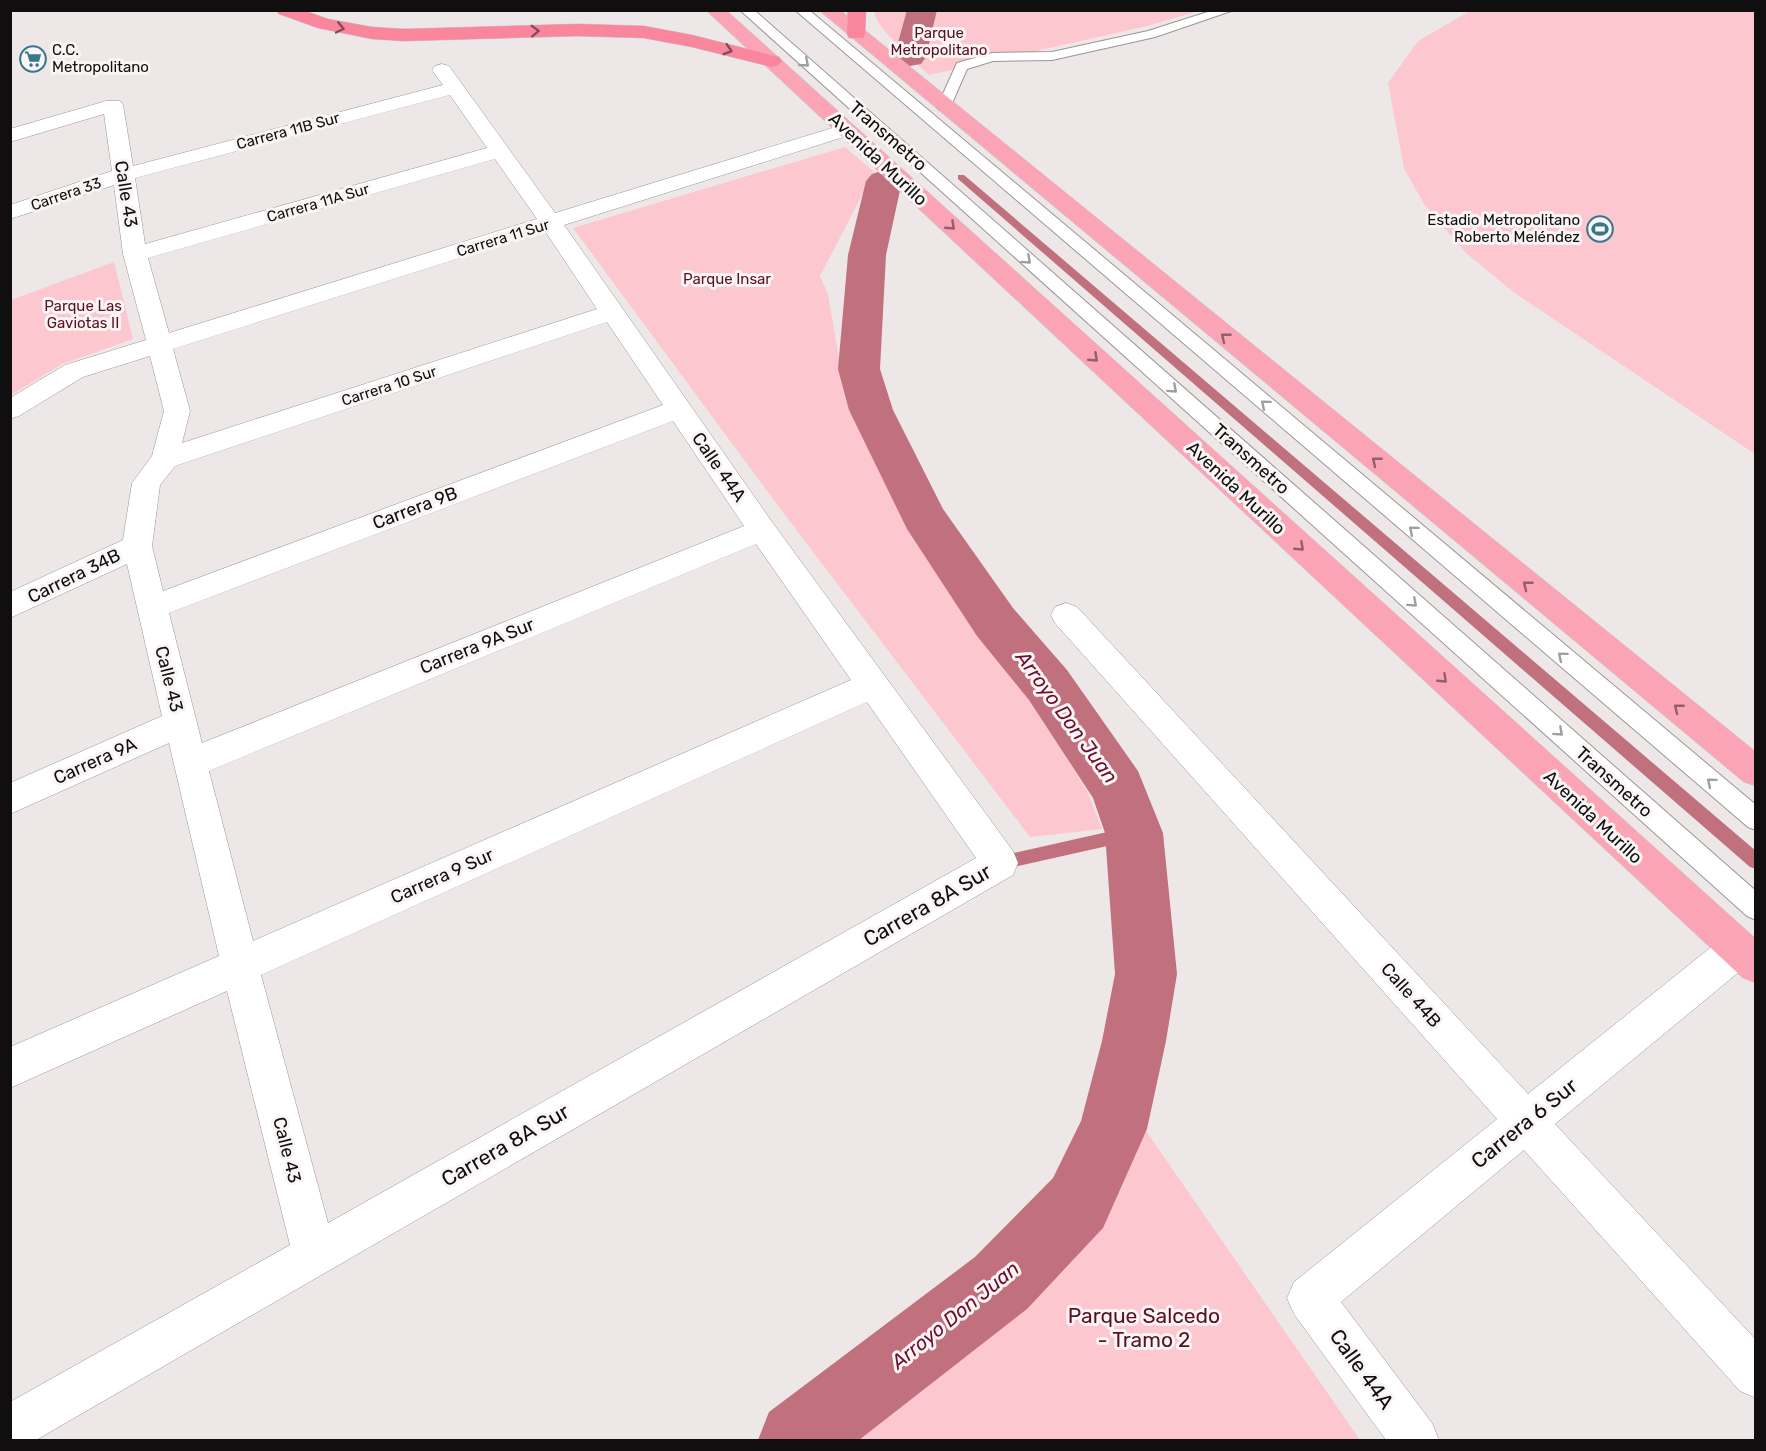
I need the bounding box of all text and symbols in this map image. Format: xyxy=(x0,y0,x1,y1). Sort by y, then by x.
one-way arrow xyxy=(335,21,345,34)
one-way arrow xyxy=(530,24,539,37)
park label: Parque Metropolitano xyxy=(891,24,987,59)
place label: C.C. Metropolitano xyxy=(52,41,149,76)
one-way arrow xyxy=(722,43,733,55)
supermarket icon: C.C. Metropolitano xyxy=(18,44,48,74)
one-way arrow xyxy=(798,56,809,67)
street label: Transmetro xyxy=(845,96,931,176)
street label: Avenida Murillo xyxy=(824,108,932,210)
street label: Carrera 11B Sur xyxy=(234,109,342,153)
street label: Calle 43 xyxy=(110,159,142,229)
street label: Carrera 33 xyxy=(28,174,104,214)
street label: Carrera 11A Sur xyxy=(265,180,372,226)
place label: Estadio Metropolitano Roberto Meléndez xyxy=(1427,211,1580,246)
sports icon: Estadio Metropolitano Roberto Meléndez xyxy=(1585,214,1615,244)
street label: Carrera 11 Sur xyxy=(454,215,552,261)
one-way arrow xyxy=(944,219,954,230)
one-way arrow xyxy=(1021,253,1031,264)
park label: Parque Insar xyxy=(683,270,771,288)
park label: Parque Las Gaviotas II xyxy=(44,297,122,332)
one-way arrow xyxy=(1221,334,1232,345)
one-way arrow xyxy=(1088,351,1098,362)
street label: Carrera 10 Sur xyxy=(339,362,439,410)
one-way arrow xyxy=(1166,382,1177,393)
one-way arrow xyxy=(1261,400,1272,411)
street label: Transmetro xyxy=(1208,419,1294,499)
street label: Calle 44A xyxy=(687,428,751,506)
street label: Avenida Murillo xyxy=(1182,437,1290,539)
one-way arrow xyxy=(1372,457,1383,468)
street label: Carrera 9B xyxy=(369,482,461,534)
one-way arrow xyxy=(1409,526,1420,537)
one-way arrow xyxy=(1293,539,1304,550)
street label: Carrera 34B xyxy=(24,544,124,608)
one-way arrow xyxy=(1523,581,1534,592)
one-way arrow xyxy=(1406,596,1417,607)
street label: Carrera 9A Sur xyxy=(417,613,538,679)
street label: Calle 43 xyxy=(150,644,188,714)
water label: Arroyo Don Juan xyxy=(1010,645,1123,788)
one-way arrow xyxy=(1558,652,1569,663)
one-way arrow xyxy=(1436,671,1447,682)
one-way arrow xyxy=(1674,705,1685,716)
one-way arrow xyxy=(1552,725,1562,736)
street label: Carrera 9A xyxy=(50,733,140,789)
street label: Transmetro xyxy=(1571,742,1657,822)
street label: Avenida Murillo xyxy=(1539,766,1647,868)
one-way arrow xyxy=(1707,778,1718,789)
street label: Carrera 9 Sur xyxy=(387,843,497,909)
street label: Carrera 8A Sur xyxy=(859,858,995,952)
street label: Calle 44B xyxy=(1376,958,1446,1032)
street label: Carrera 6 Sur xyxy=(1466,1073,1582,1173)
street label: Carrera 8A Sur xyxy=(437,1098,573,1192)
street label: Calle 43 xyxy=(268,1115,306,1185)
water label: Arroyo Don Juan xyxy=(885,1256,1024,1375)
park label: Parque Salcedo - Tramo 2 xyxy=(1068,1303,1220,1352)
street label: Calle 44A xyxy=(1325,1324,1399,1414)

